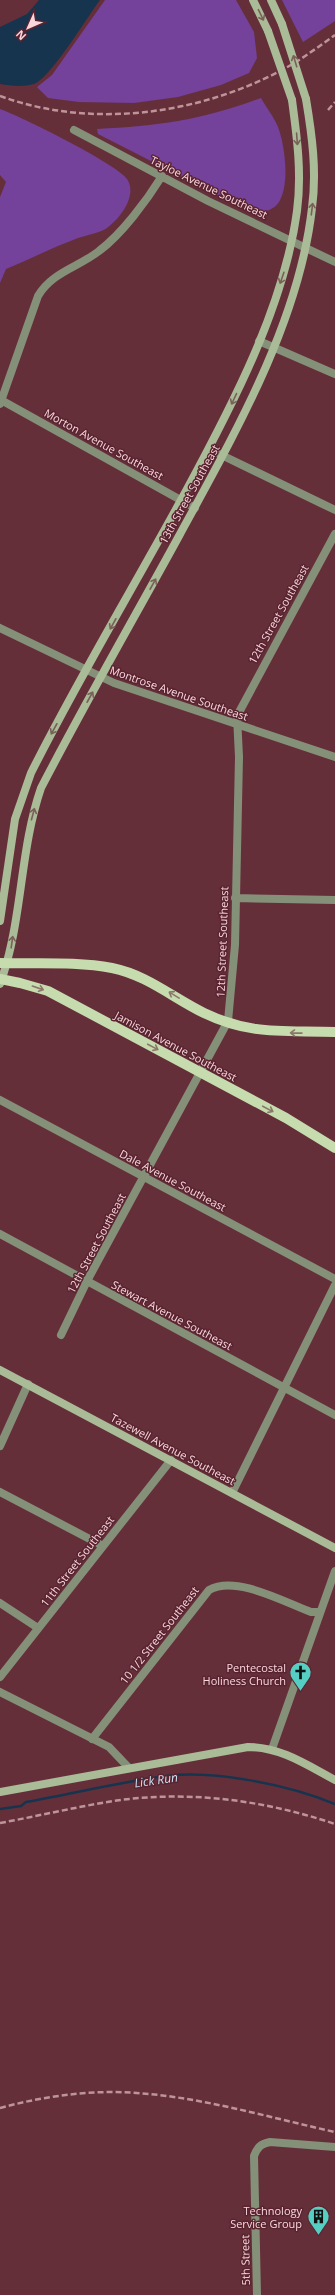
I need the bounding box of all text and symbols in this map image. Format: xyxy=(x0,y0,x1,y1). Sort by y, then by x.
north arrow xyxy=(8,8,48,48)
one-way arrow xyxy=(258,9,265,21)
text: N xyxy=(12,27,29,44)
one-way arrow xyxy=(291,55,298,68)
one-way arrow xyxy=(293,132,300,145)
street label: Tayloe Avenue Southeast xyxy=(148,152,270,222)
one-way arrow xyxy=(308,203,316,216)
one-way arrow xyxy=(278,272,285,285)
one-way arrow xyxy=(230,393,237,405)
street label: Morton Avenue Southeast xyxy=(42,405,166,483)
street label: 13th Street Southeast xyxy=(155,442,223,546)
street label: 12th Street Southeast xyxy=(244,562,312,666)
one-way arrow xyxy=(149,578,157,590)
one-way arrow xyxy=(108,618,116,630)
street label: Montrose Avenue Southeast xyxy=(108,662,250,724)
one-way arrow xyxy=(86,691,94,703)
one-way arrow xyxy=(50,723,58,735)
one-way arrow xyxy=(30,808,37,821)
street label: 12th Street Southeast xyxy=(213,886,231,998)
one-way arrow xyxy=(8,936,16,949)
one-way arrow xyxy=(32,984,44,992)
one-way arrow xyxy=(168,991,180,999)
street label: Jamison Avenue Southeast xyxy=(111,1007,240,1085)
one-way arrow xyxy=(290,1029,303,1037)
one-way arrow xyxy=(147,1044,159,1052)
one-way arrow xyxy=(262,1105,274,1113)
street label: Dale Avenue Southeast xyxy=(117,1146,229,1214)
street label: 12th Street Southeast xyxy=(63,1190,129,1296)
street label: Stewart Avenue Southeast xyxy=(109,1277,235,1353)
street label: Tazewell Avenue Southeast xyxy=(108,1410,238,1488)
street label: 11th Street Southeast xyxy=(37,1513,117,1609)
street label: 10 1/2 Street Southeast xyxy=(116,1583,202,1687)
place label: Pentecostal Holiness Church xyxy=(203,1660,286,1688)
church icon: Pentecostal Holiness Church xyxy=(288,1660,314,1693)
water label: Lick Run xyxy=(133,1769,179,1791)
place label: Technology Service Group xyxy=(230,2203,302,2231)
building icon: Technology Service Group xyxy=(305,2203,331,2236)
street label: 5th Street xyxy=(237,2235,253,2285)

